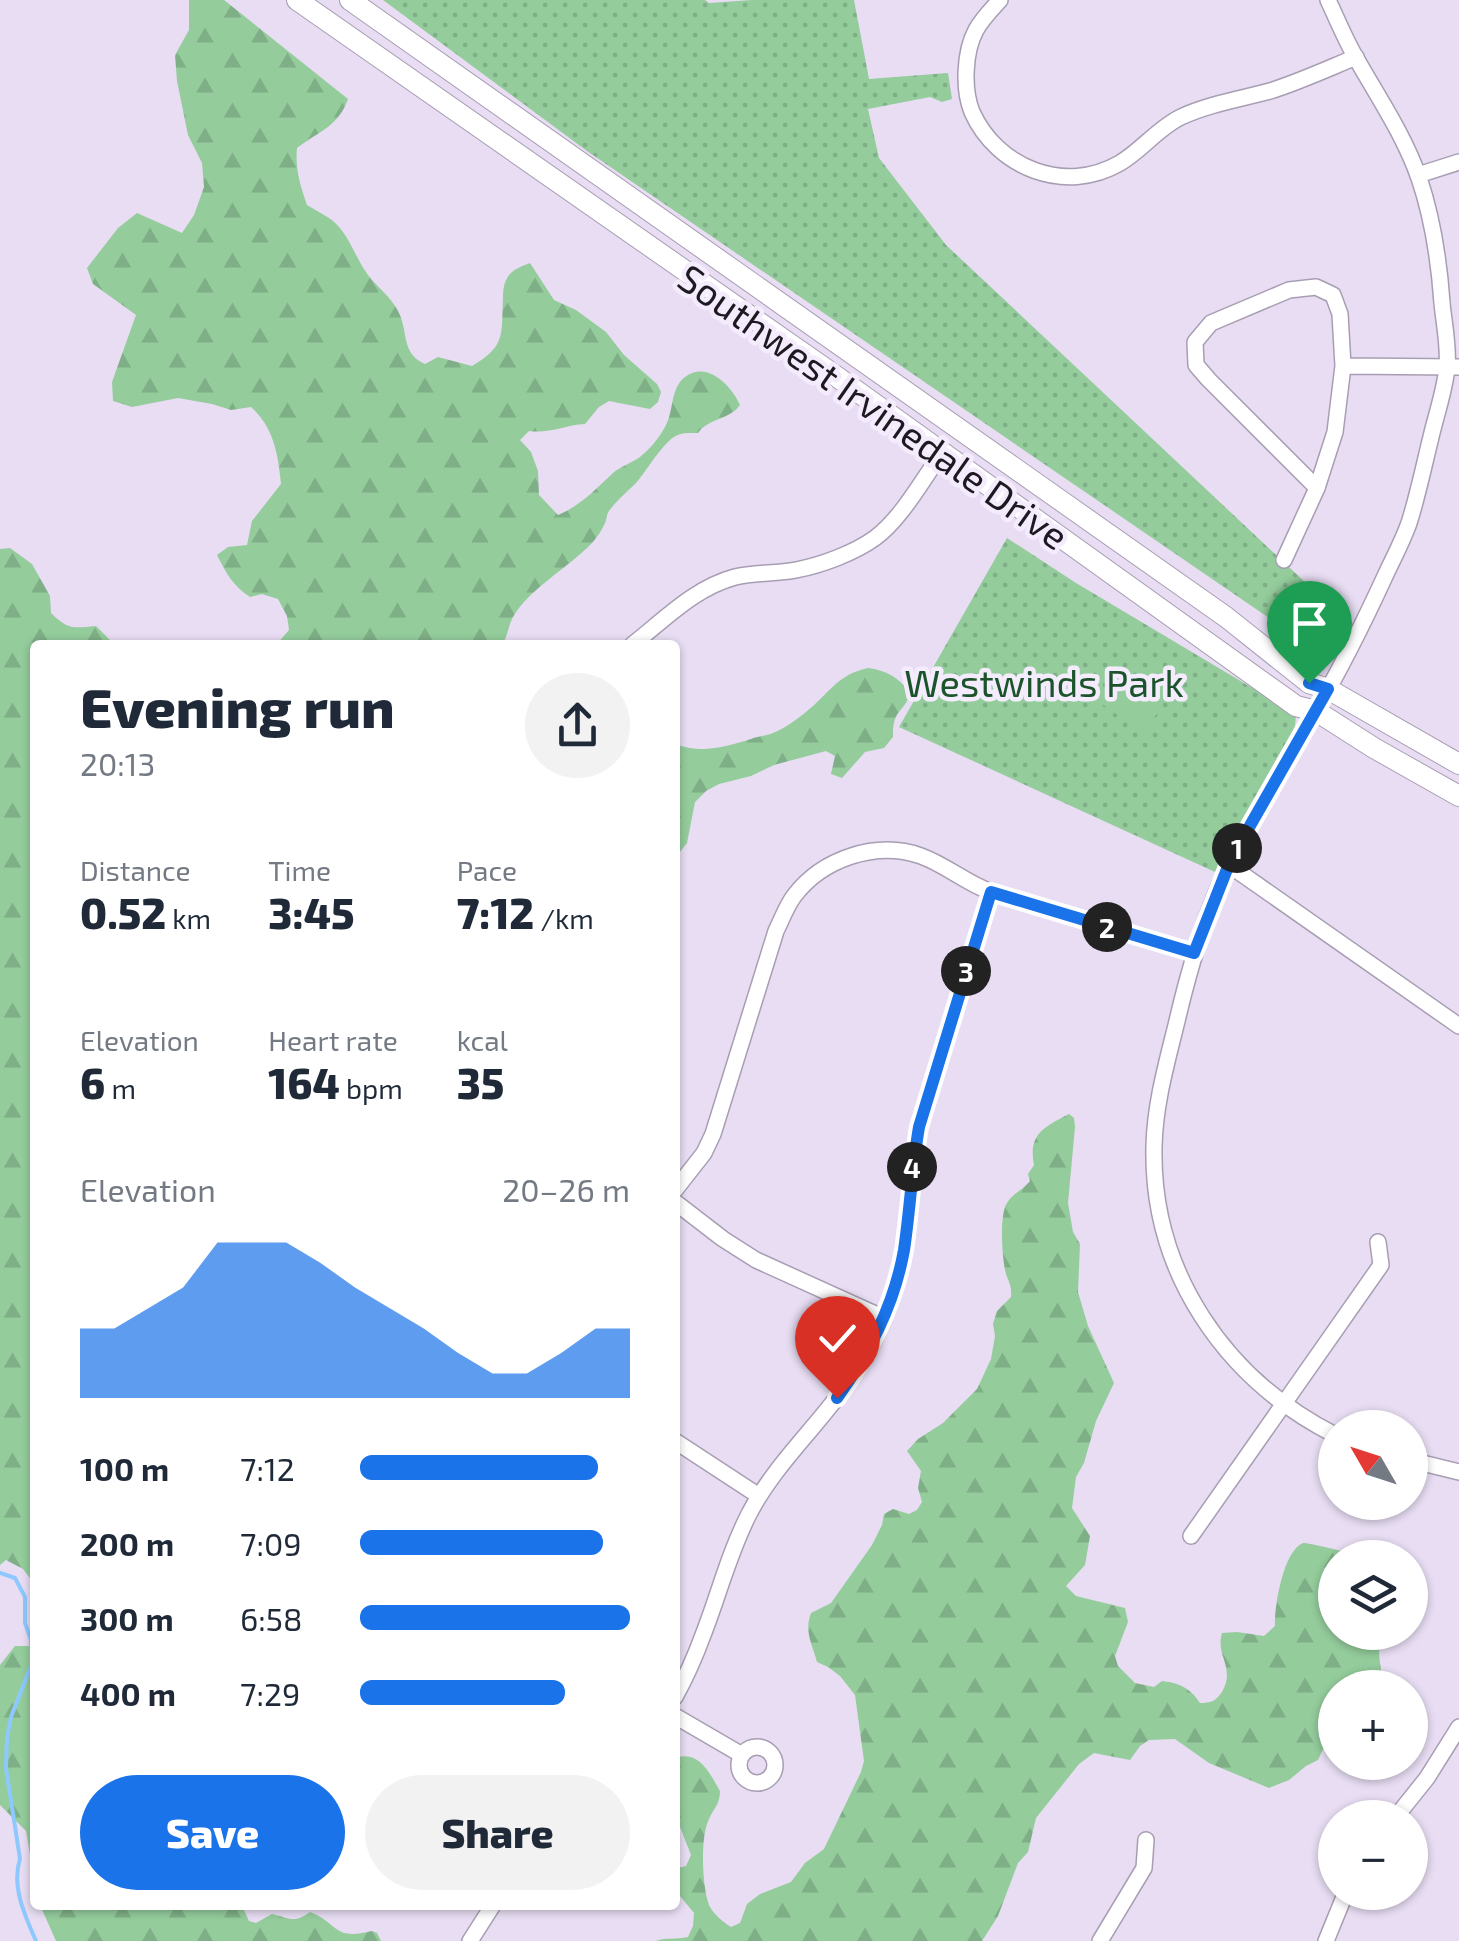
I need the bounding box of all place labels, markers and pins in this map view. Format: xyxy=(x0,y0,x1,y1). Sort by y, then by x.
pin xyxy=(1267,581,1352,684)
pin: 1 xyxy=(1212,823,1262,873)
pin: 2 xyxy=(1082,902,1132,952)
pin: 3 xyxy=(941,946,991,996)
pin: 4 xyxy=(887,1142,937,1192)
pin xyxy=(795,1296,880,1399)

